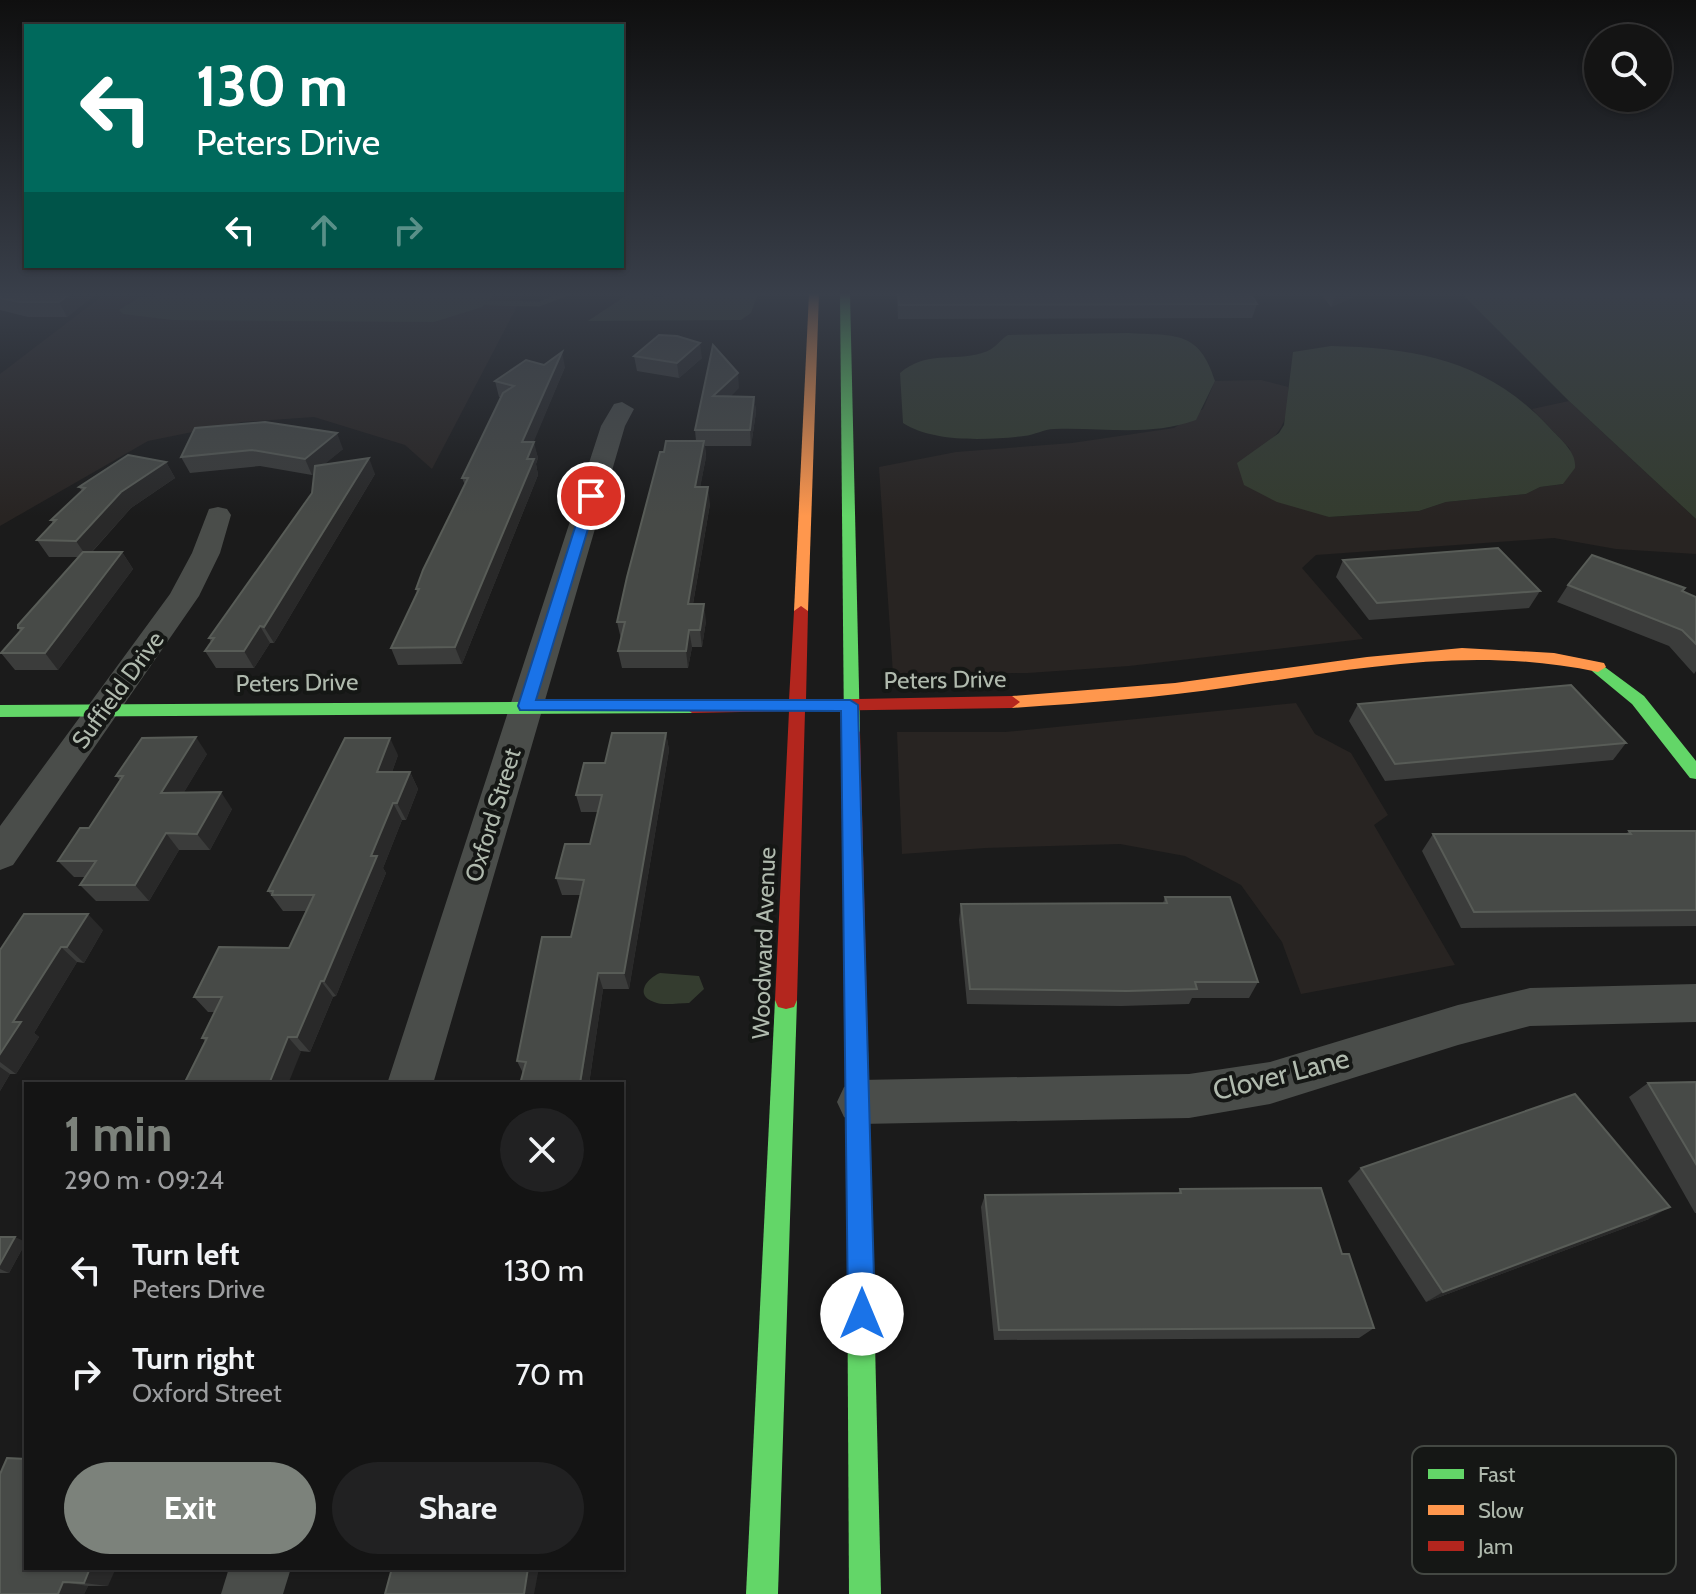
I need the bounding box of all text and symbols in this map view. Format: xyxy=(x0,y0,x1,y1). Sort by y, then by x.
map controls xyxy=(1584,24,1672,112)
button: search xyxy=(1584,24,1672,112)
text: 130 m xyxy=(196,52,348,120)
icon: left xyxy=(64,56,168,160)
text: Peters Drive xyxy=(196,120,380,164)
icon: left xyxy=(218,208,262,252)
icon: ahead xyxy=(302,208,346,252)
icon: right xyxy=(386,208,430,252)
pin xyxy=(557,462,625,530)
icon: arrive xyxy=(569,474,613,518)
street label: Suffield Drive xyxy=(65,625,170,754)
street label: Peters Drive xyxy=(883,664,1007,695)
street label: Peters Drive xyxy=(235,667,359,698)
street label: Oxford Street xyxy=(458,745,527,885)
street label: Woodward Avenue xyxy=(746,846,781,1040)
street label: Clover Lane xyxy=(1209,1041,1353,1107)
text: 1 min xyxy=(64,1105,172,1163)
button: close xyxy=(500,1108,584,1192)
text: 290 m · 09:24 xyxy=(64,1164,224,1196)
text: Turn left xyxy=(132,1236,240,1273)
icon: left xyxy=(64,1248,108,1292)
text: 130 m xyxy=(504,1252,584,1289)
position arrow xyxy=(820,1272,904,1356)
text: Peters Drive xyxy=(132,1273,265,1305)
text: Turn right xyxy=(132,1340,255,1377)
icon: right xyxy=(64,1352,108,1396)
text: 70 m xyxy=(515,1356,584,1393)
text: Oxford Street xyxy=(132,1377,282,1409)
legend xyxy=(1412,1446,1676,1574)
text: Fast xyxy=(1478,1461,1516,1488)
button: Exit xyxy=(64,1462,316,1554)
button: Share xyxy=(332,1462,584,1554)
text: Slow xyxy=(1478,1497,1524,1524)
text: Jam xyxy=(1477,1533,1513,1560)

